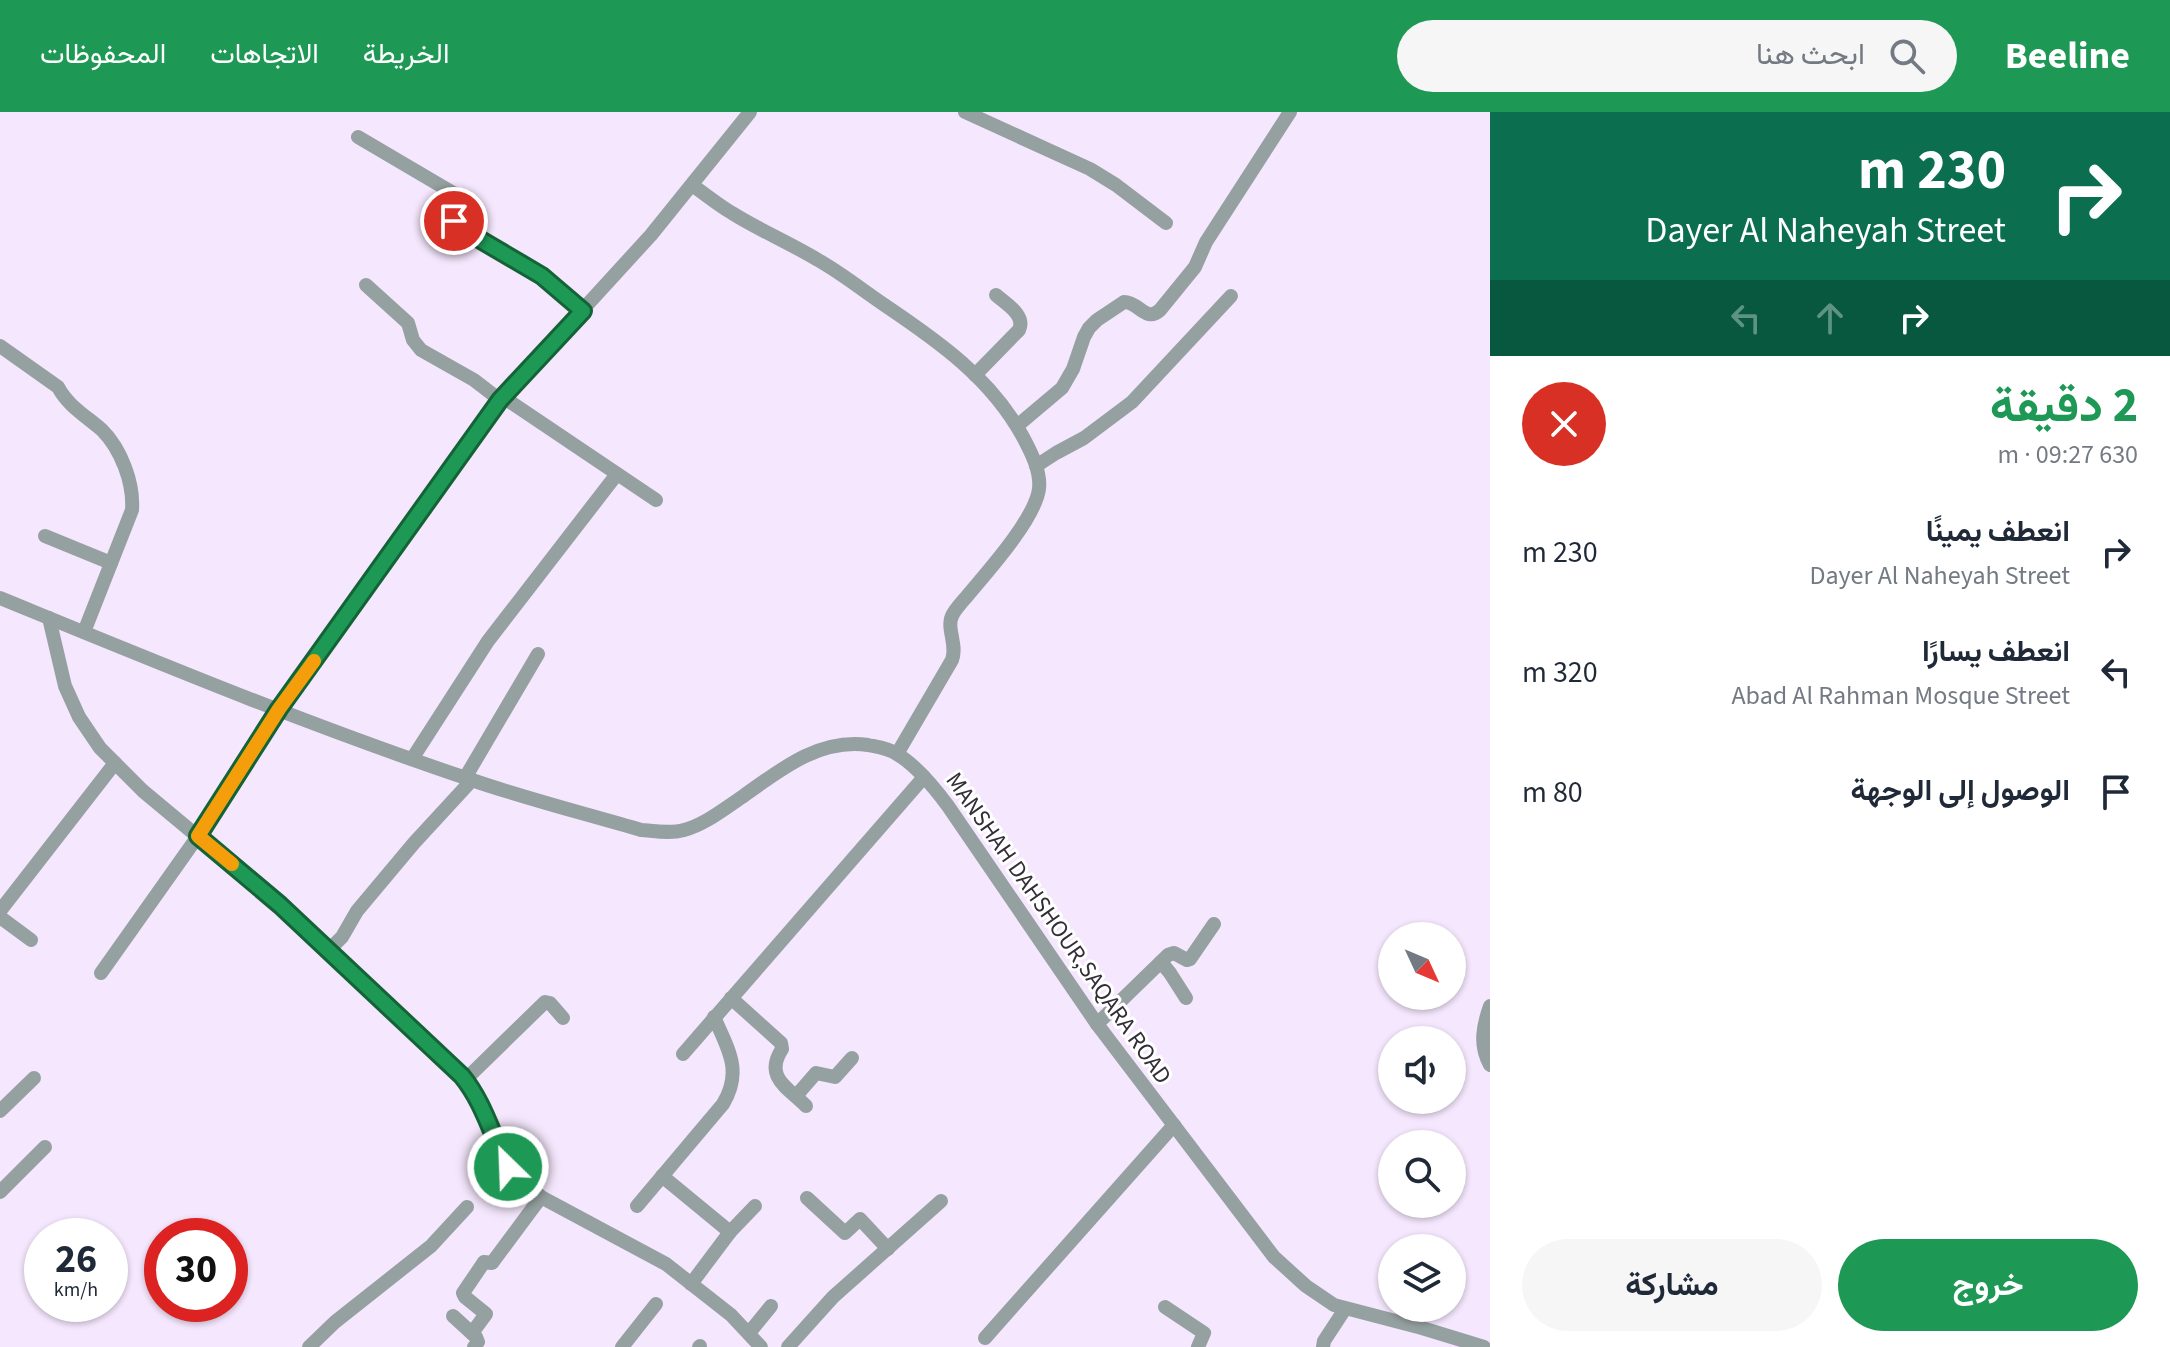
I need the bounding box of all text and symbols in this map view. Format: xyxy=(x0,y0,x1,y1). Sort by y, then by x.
search box xyxy=(1397,20,1957,92)
text: Beeline xyxy=(2005,29,2130,83)
text: ابحث هنا xyxy=(1756,33,1865,76)
text: المحفوظات xyxy=(40,34,166,74)
text: الاتجاهات xyxy=(210,34,319,74)
text: الخريطة xyxy=(363,34,449,74)
icon: search xyxy=(1885,34,1929,78)
text: 230 m xyxy=(1858,131,2006,210)
icon: right xyxy=(2034,144,2138,248)
pin xyxy=(420,187,488,255)
icon: arrive xyxy=(432,199,476,243)
text: Dayer Al Naheyah Street xyxy=(1645,205,2006,256)
icon: left xyxy=(1724,296,1768,340)
icon: ahead xyxy=(1808,296,1852,340)
icon: right xyxy=(1892,296,1936,340)
text: 2 دقيقة xyxy=(1990,372,2138,440)
button: close xyxy=(1522,382,1606,466)
text: 630 m · 09:27 xyxy=(1997,436,2138,473)
text: انعطف يمينًا xyxy=(1926,510,2070,553)
icon: right xyxy=(2094,530,2138,574)
text: 230 m xyxy=(1522,531,1598,574)
text: Dayer Al Naheyah Street xyxy=(1809,557,2070,594)
text: انعطف يسارًا xyxy=(1922,630,2070,673)
icon: left xyxy=(2094,650,2138,694)
text: 320 m xyxy=(1522,651,1598,694)
text: Abad Al Rahman Mosque Street xyxy=(1732,677,2070,714)
street label: MANSHAH DAHSHOUR,SAQARA ROAD xyxy=(937,765,1180,1091)
text: الوصول إلى الوجهة xyxy=(1851,769,2070,812)
icon: arrive xyxy=(2094,770,2138,814)
text: 80 m xyxy=(1522,771,1583,814)
north arrow xyxy=(1378,922,1466,1010)
map controls xyxy=(1378,922,1466,1322)
button: sound xyxy=(1378,1026,1466,1114)
position arrow xyxy=(466,1125,550,1209)
button: search xyxy=(1378,1130,1466,1218)
speed limit sign: 30 xyxy=(144,1218,248,1322)
text: 26 xyxy=(55,1231,97,1288)
button: layers xyxy=(1378,1234,1466,1322)
button: مشاركة xyxy=(1522,1239,1822,1331)
button: خروج xyxy=(1838,1239,2138,1331)
text: km/h xyxy=(54,1276,98,1304)

